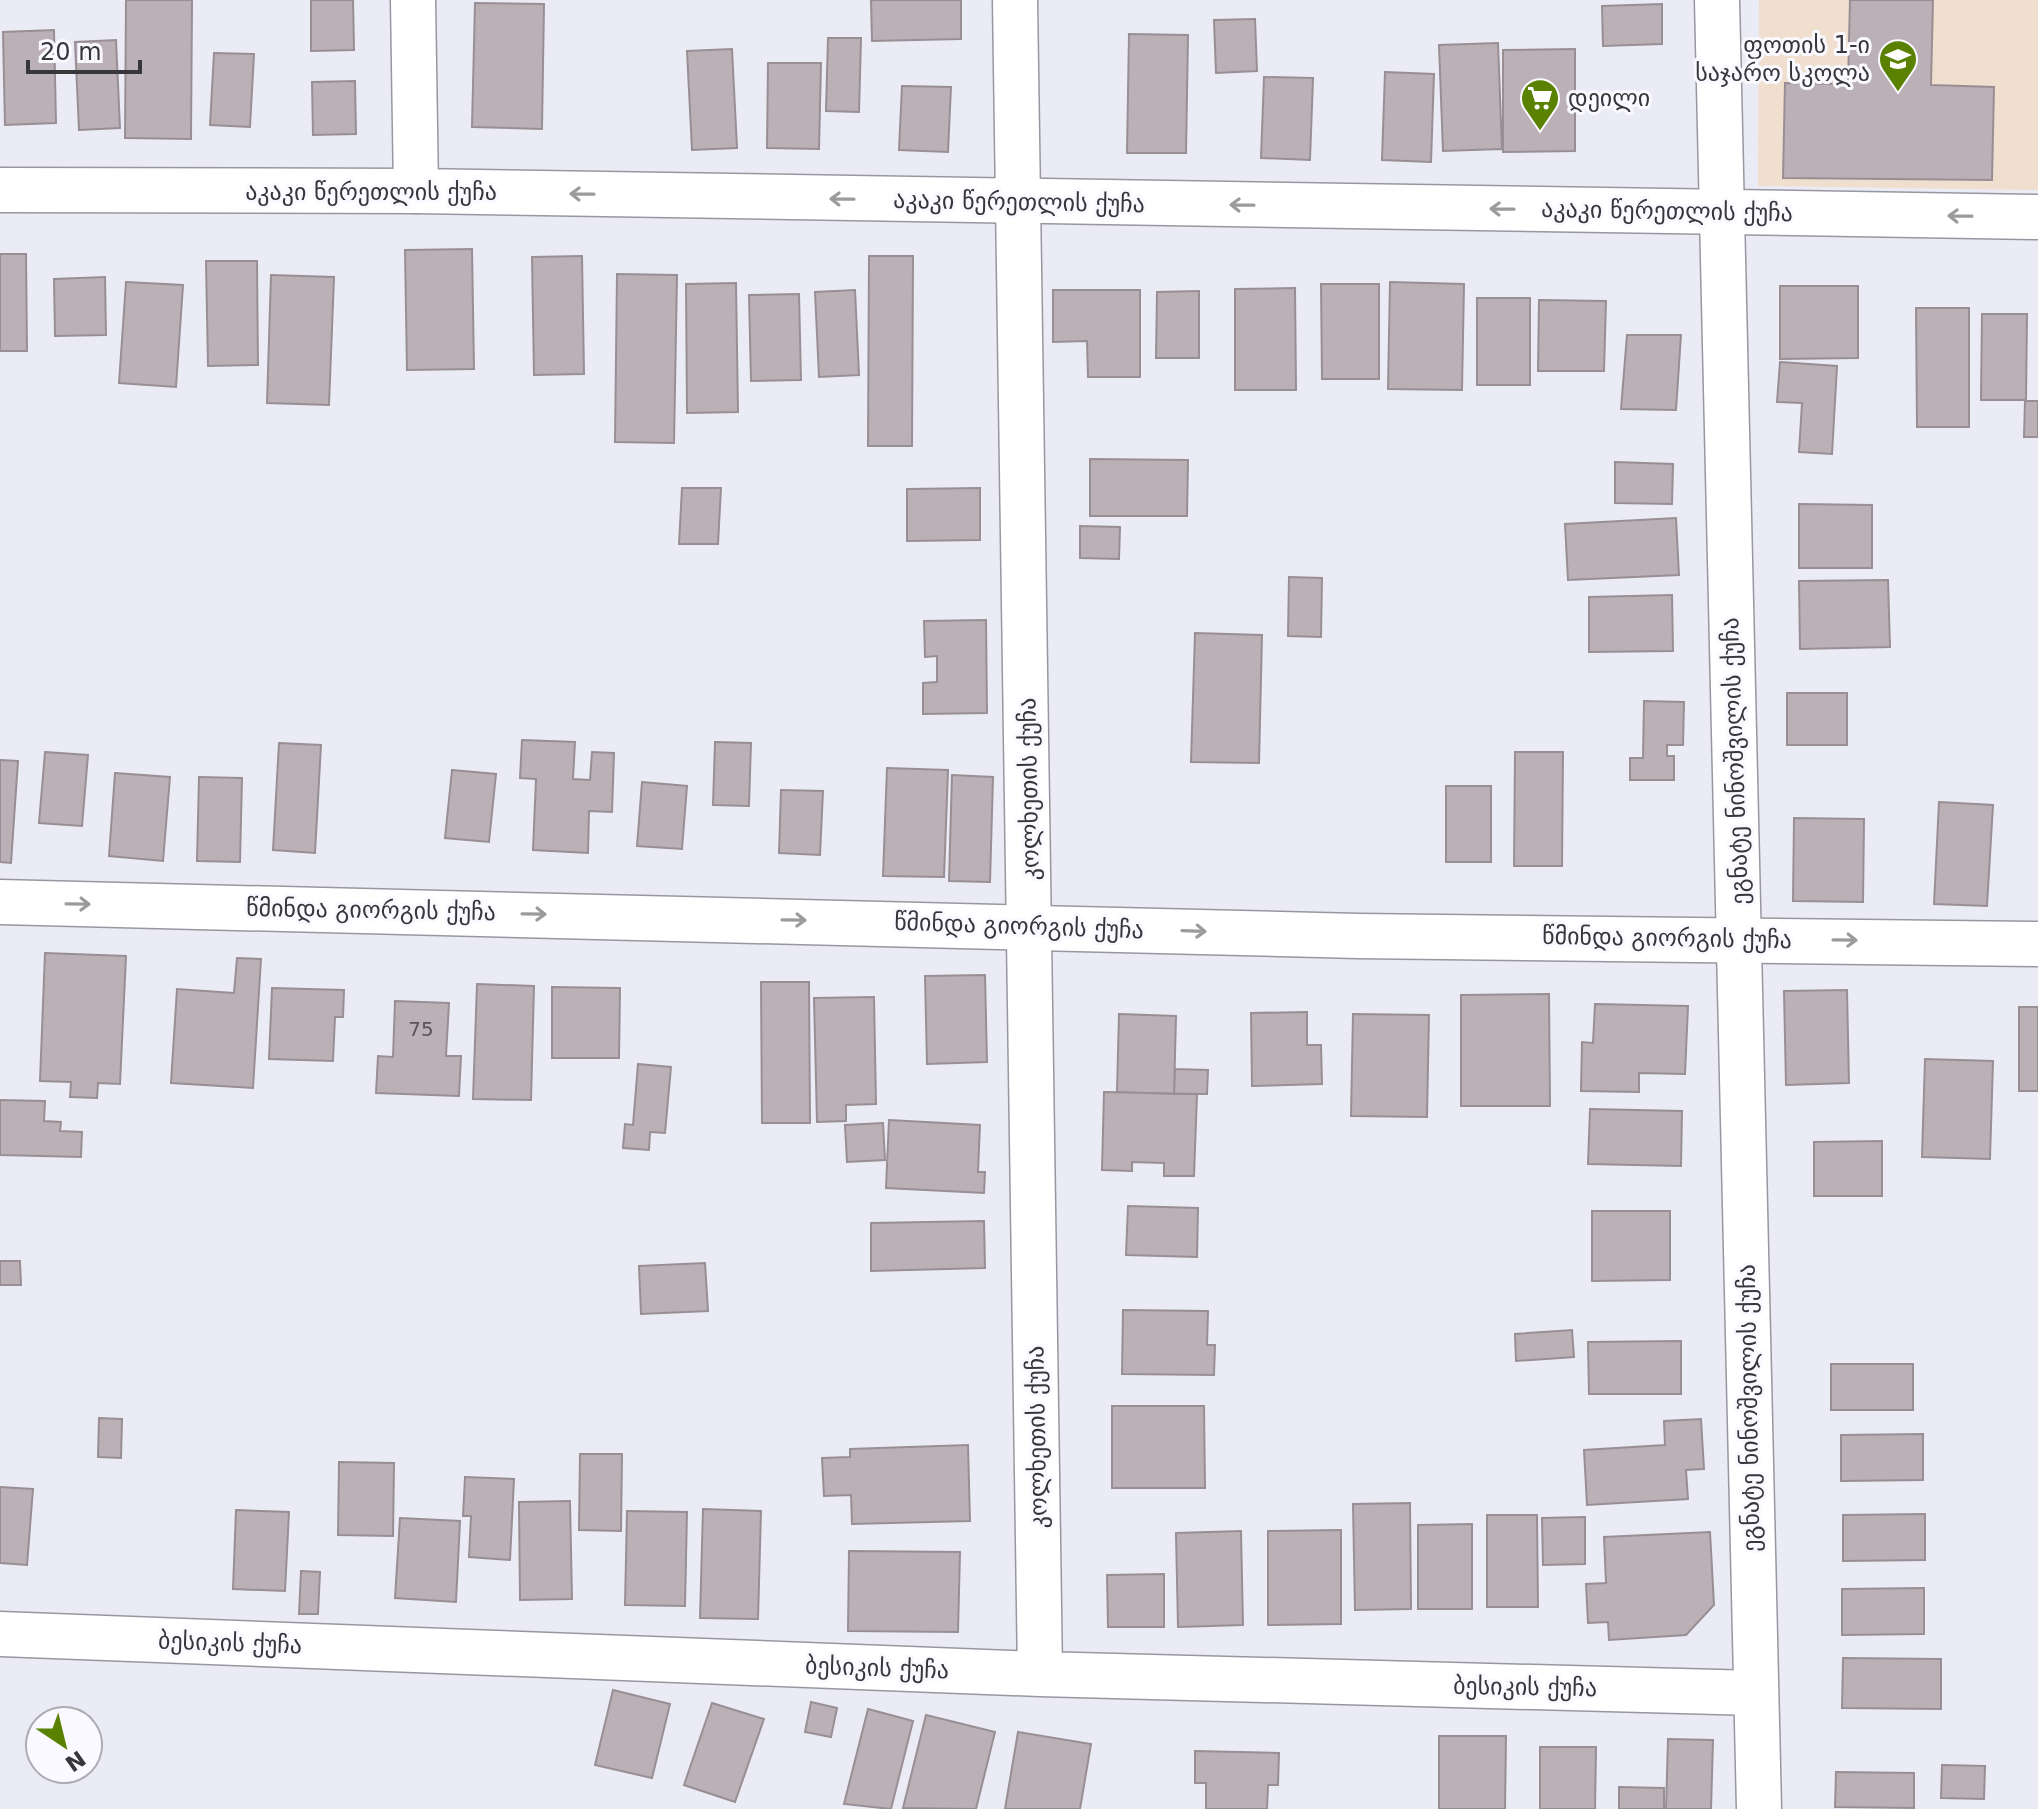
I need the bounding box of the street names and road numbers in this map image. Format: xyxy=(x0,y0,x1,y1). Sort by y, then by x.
street label: აკაკი წერეთლის ქუჩა xyxy=(245,178,497,206)
street label: აკაკი წერეთლის ქუჩა xyxy=(893,186,1145,218)
street label: აკაკი წერეთლის ქუჩა xyxy=(1541,195,1793,227)
street label: ეგნატე ნინოშვილის ქუჩა xyxy=(1716,617,1754,905)
street label: კოლხეთის ქუჩა xyxy=(1013,697,1045,881)
street label: წმინდა გიორგის ქუჩა xyxy=(246,894,496,926)
street label: წმინდა გიორგის ქუჩა xyxy=(894,908,1144,944)
street label: წმინდა გიორგის ქუჩა xyxy=(1542,922,1792,954)
street label: ეგნატე ნინოშვილის ქუჩა xyxy=(1732,1264,1766,1552)
street label: კოლხეთის ქუჩა xyxy=(1021,1345,1053,1529)
street label: ბესიკის ქუჩა xyxy=(158,1626,302,1660)
street label: ბესიკის ქუჩა xyxy=(805,1651,949,1685)
street label: ბესიკის ქუჩა xyxy=(1453,1672,1597,1702)

